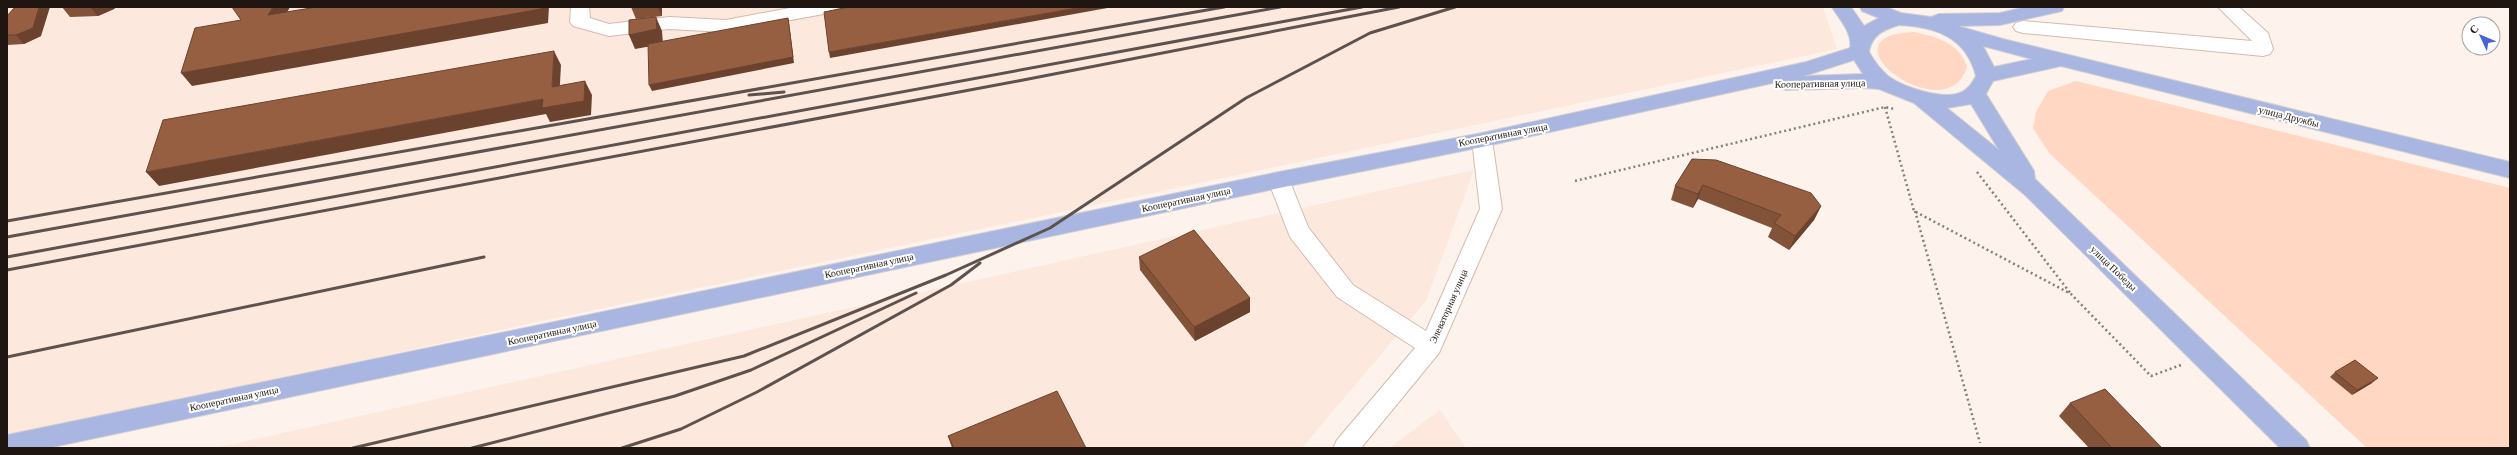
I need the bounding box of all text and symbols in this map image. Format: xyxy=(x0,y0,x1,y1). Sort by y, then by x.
north arrow xyxy=(2461,16,2501,56)
text: С xyxy=(2467,22,2481,36)
street label: Кооперативная улица xyxy=(1775,77,1866,90)
street label: улица Дружбы xyxy=(2258,104,2320,129)
street label: Кооперативная улица xyxy=(1458,120,1549,149)
street label: Кооперативная улица xyxy=(1141,185,1232,214)
street label: улица Победы xyxy=(2088,244,2139,293)
street label: Кооперативная улица xyxy=(824,251,915,280)
street label: Элеваторная улица xyxy=(1427,267,1470,345)
street label: Кооперативная улица xyxy=(507,318,598,347)
street label: Кооперативная улица xyxy=(189,384,280,413)

